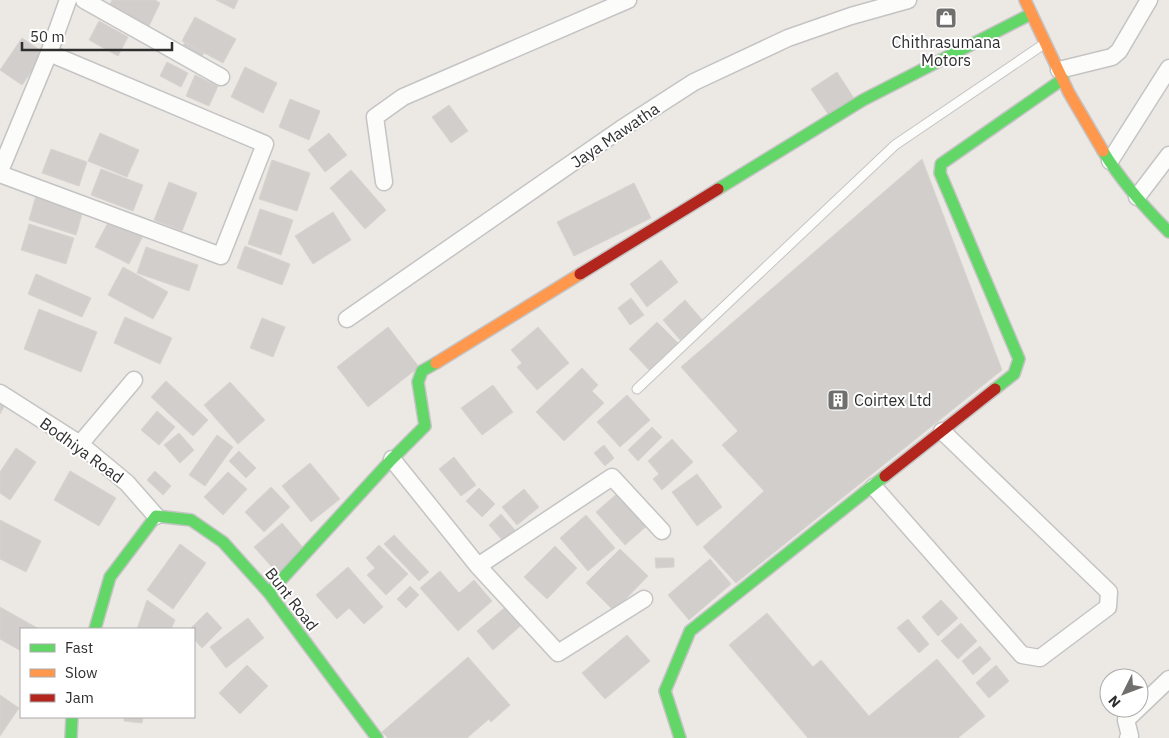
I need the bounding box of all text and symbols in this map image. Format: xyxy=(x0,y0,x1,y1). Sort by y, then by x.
shop icon: Chithrasumana Motors xyxy=(934,6,958,30)
scale bar xyxy=(22,20,172,52)
text: 50 m xyxy=(30,27,65,46)
place label: Chithrasumana Motors xyxy=(891,32,1001,70)
street label: Jaya Mawatha xyxy=(567,98,663,172)
building icon: Coirtex Ltd xyxy=(826,388,850,412)
place label: Coirtex Ltd xyxy=(854,390,932,410)
street label: Bodhiya Road xyxy=(36,413,128,487)
street label: Bunt Road xyxy=(261,563,323,635)
legend xyxy=(20,628,195,718)
text: Fast xyxy=(65,638,93,657)
text: Slow xyxy=(65,663,98,682)
north arrow xyxy=(1099,668,1149,718)
text: Jam xyxy=(65,688,94,707)
text: N xyxy=(1104,692,1124,711)

